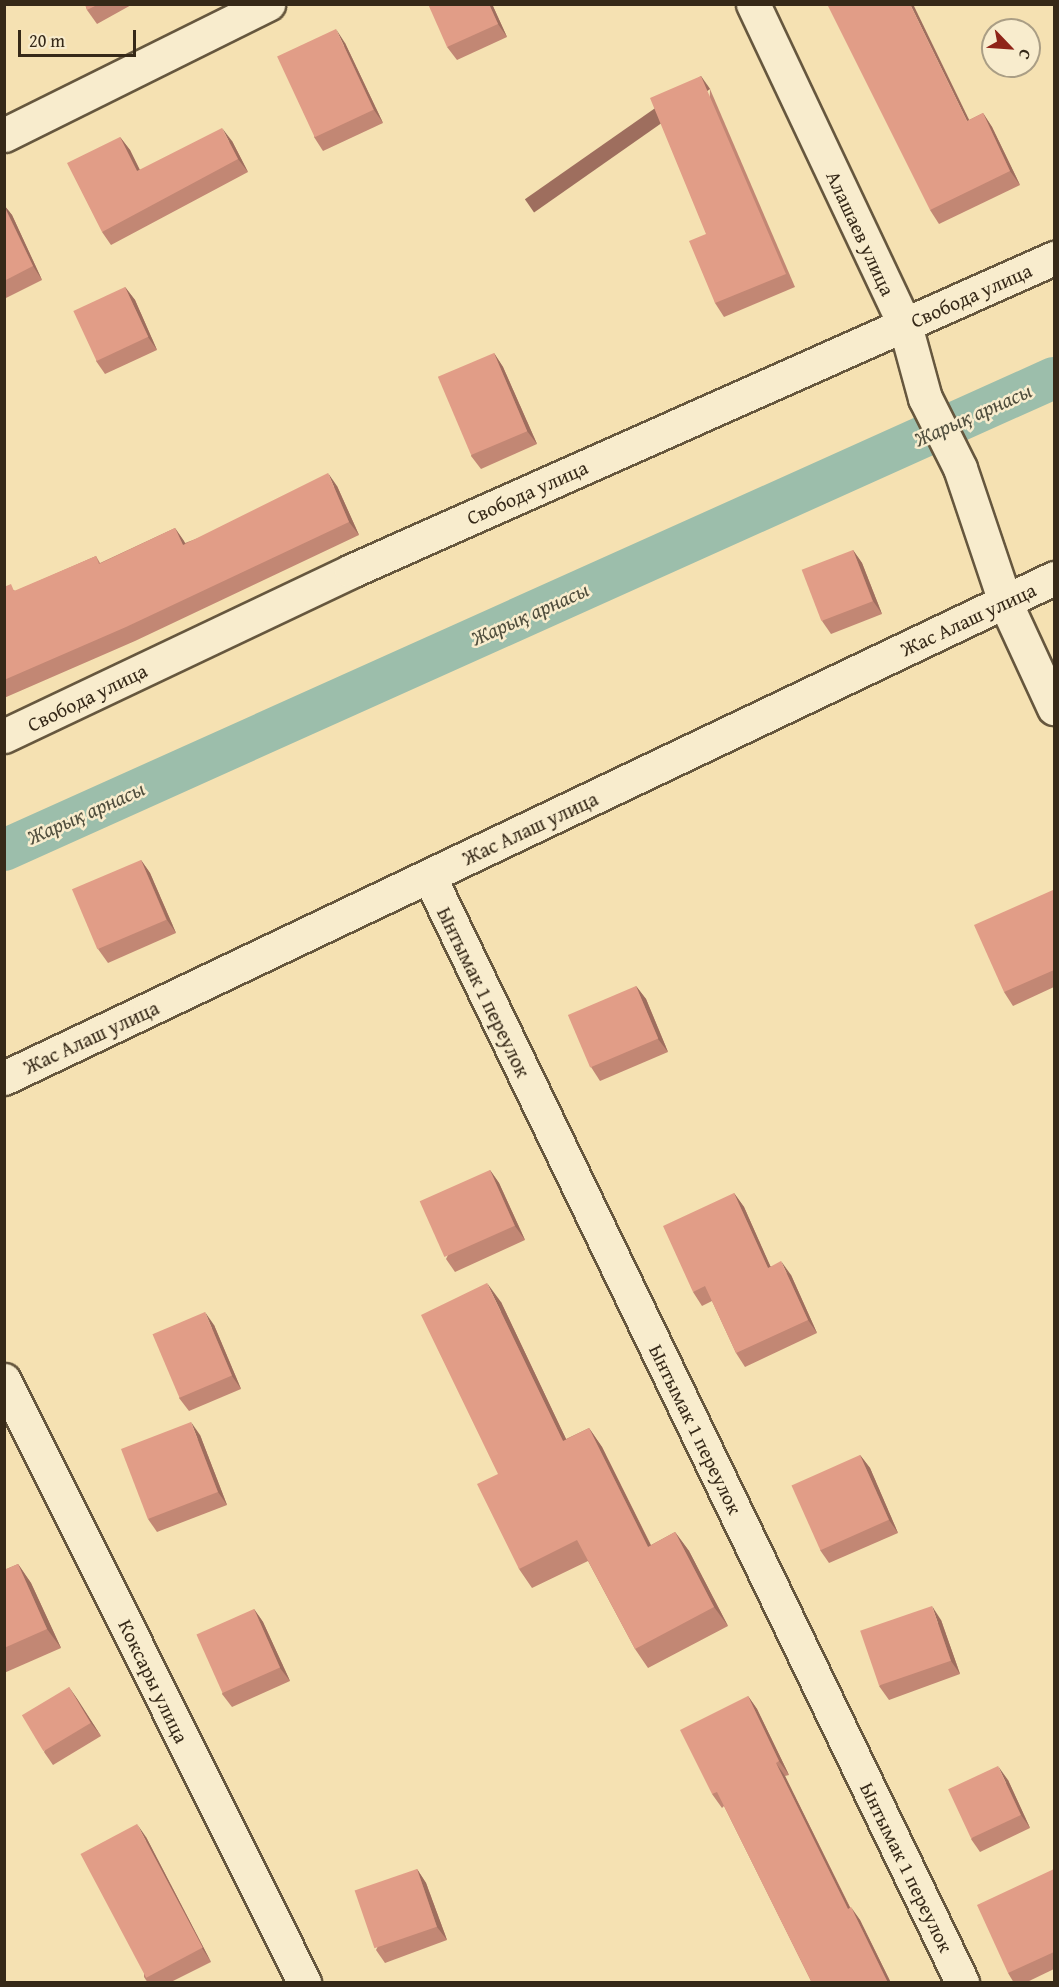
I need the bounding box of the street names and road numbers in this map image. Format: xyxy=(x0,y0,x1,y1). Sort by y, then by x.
street label: Алашаев улица xyxy=(822,167,900,299)
street label: Свобода улица xyxy=(907,258,1035,332)
street label: Свобода улица xyxy=(463,455,591,529)
street label: Жас Алаш улица xyxy=(896,577,1040,661)
street label: Свобода улица xyxy=(23,658,151,736)
street label: Жас Алаш улица xyxy=(458,786,602,870)
street label: Ынтымак 1 переулок xyxy=(432,903,536,1081)
street label: Жас Алаш улица xyxy=(19,995,163,1079)
street label: Ынтымак 1 переулок xyxy=(644,1340,748,1518)
street label: Коксары улица xyxy=(114,1615,194,1747)
street label: Ынтымак 1 переулок xyxy=(855,1778,959,1956)

